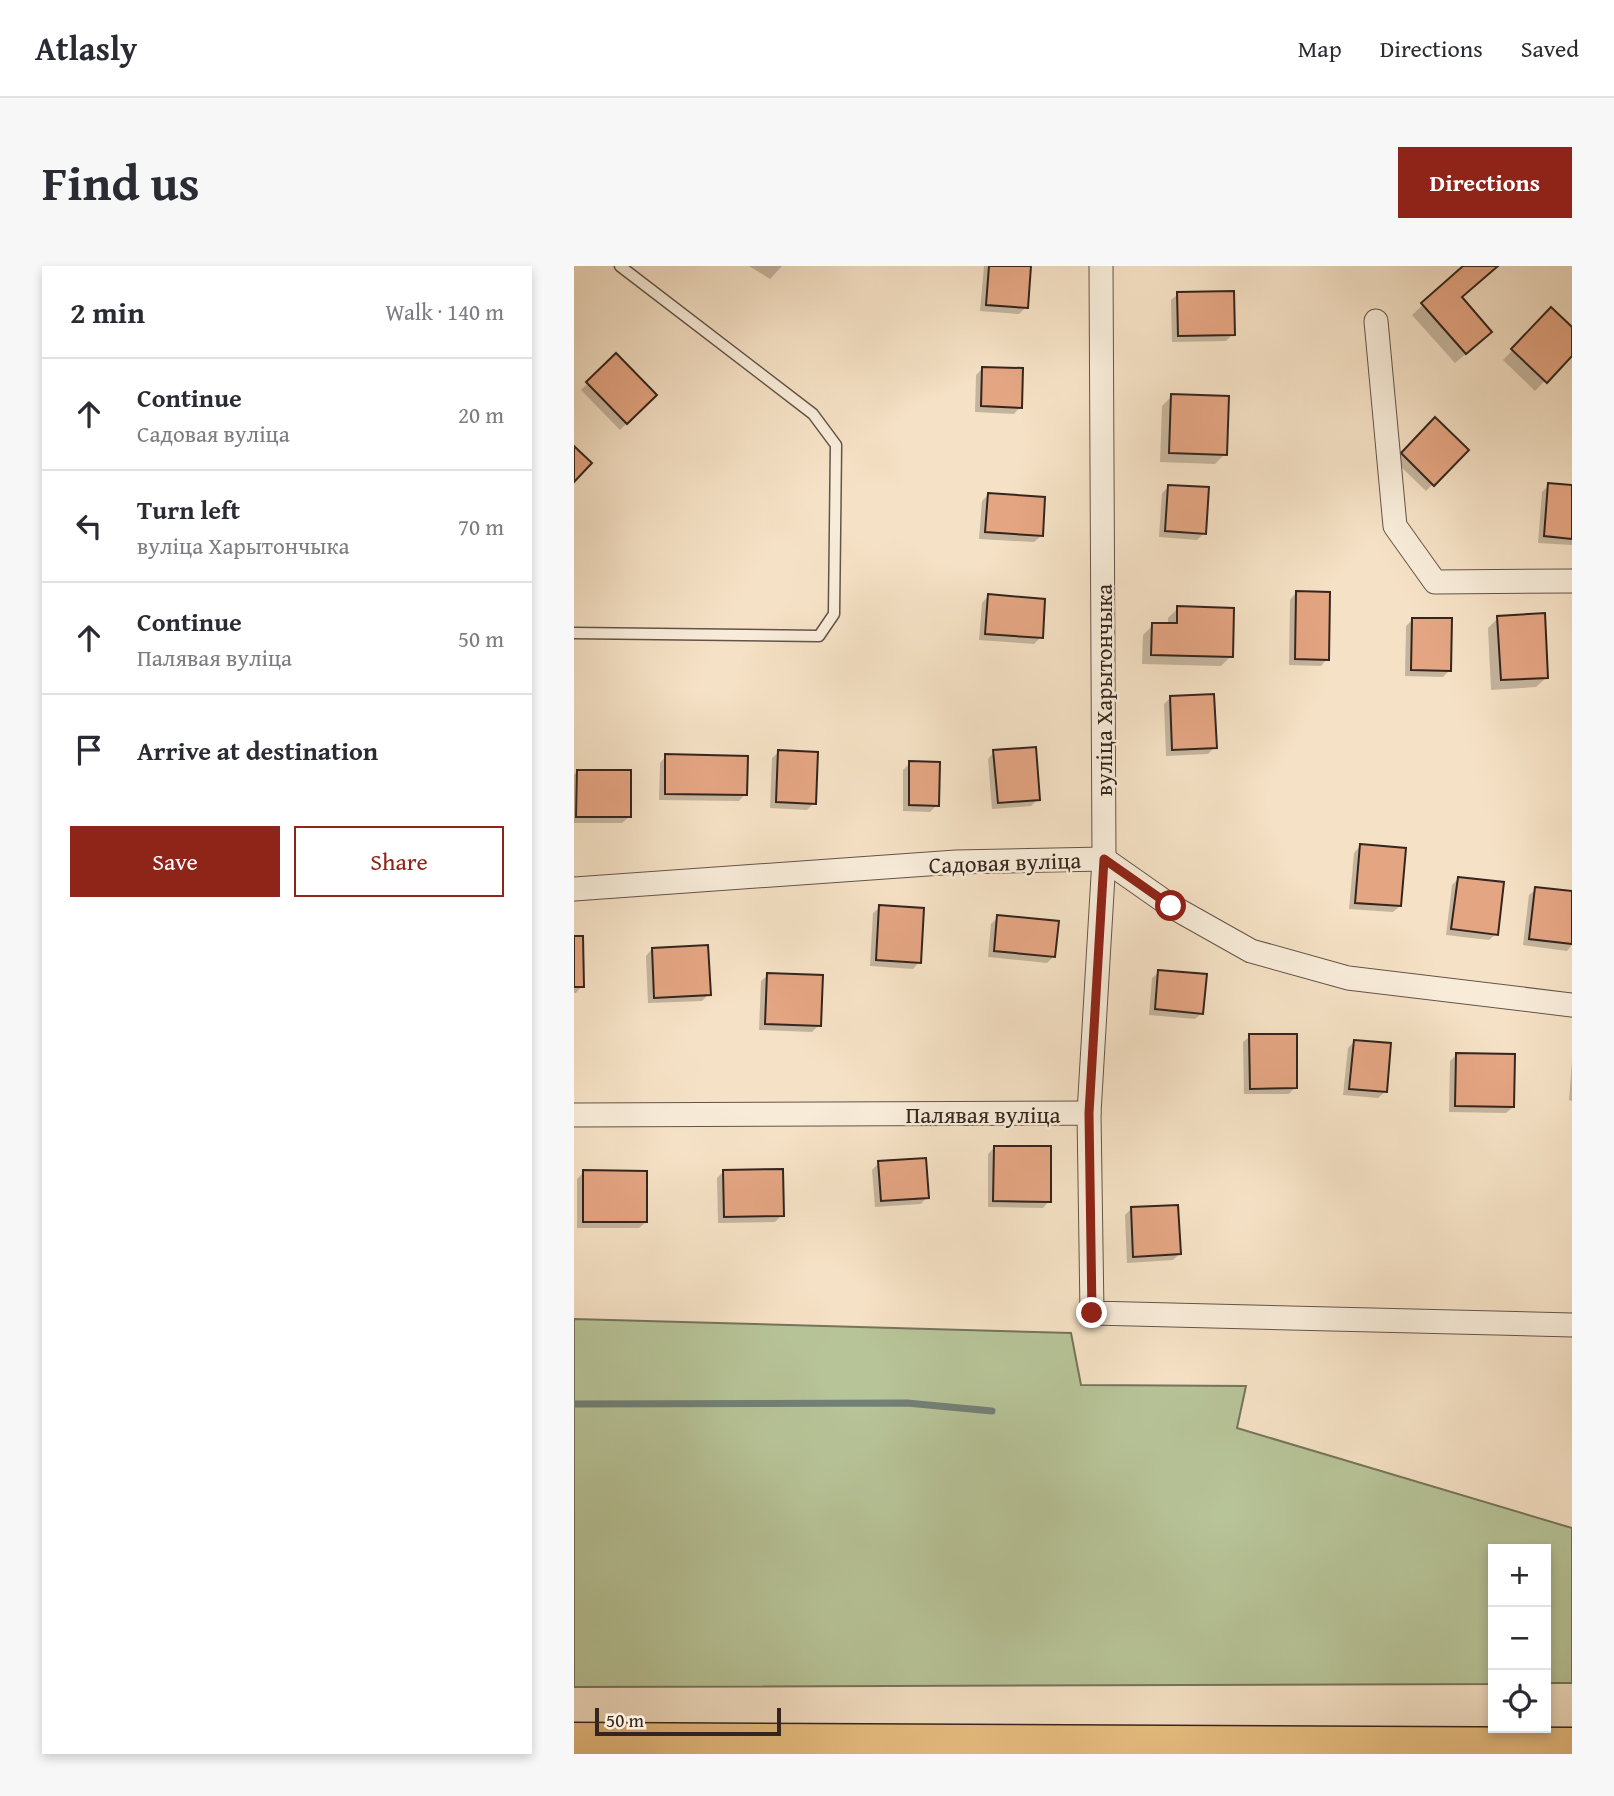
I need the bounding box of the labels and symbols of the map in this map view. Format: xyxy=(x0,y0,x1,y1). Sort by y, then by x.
street label: вуліца Харытончыка xyxy=(1087,584,1120,796)
street label: Садовая вуліца xyxy=(928,843,1082,881)
route start xyxy=(1155,890,1186,921)
street label: Палявая вуліца xyxy=(905,1098,1061,1131)
route end xyxy=(1076,1297,1107,1328)
scale bar xyxy=(595,1705,780,1737)

